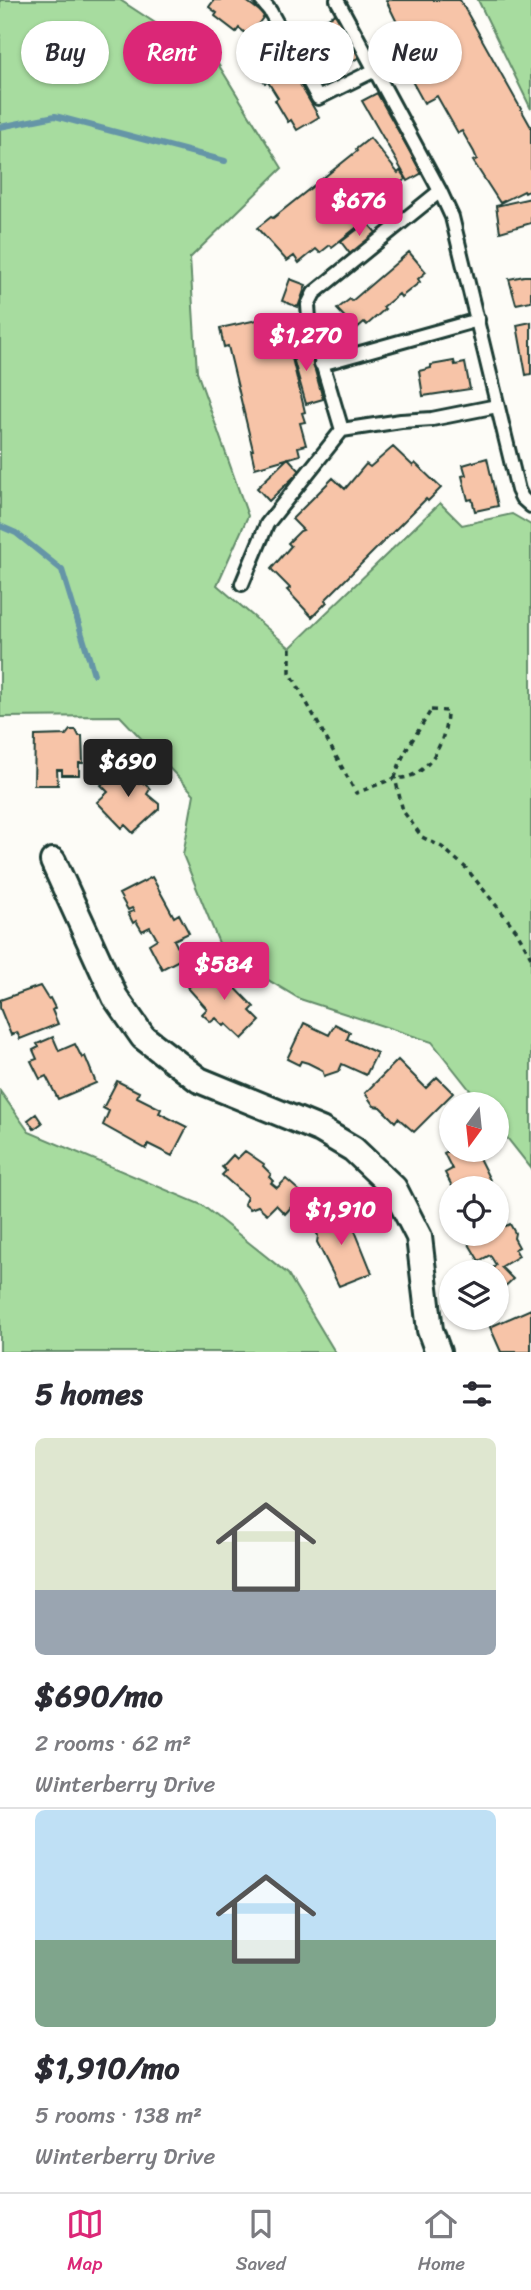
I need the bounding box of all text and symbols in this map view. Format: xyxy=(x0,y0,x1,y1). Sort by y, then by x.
chip: Buy xyxy=(21,21,109,84)
chip: Rent xyxy=(123,21,222,84)
chip: Filters xyxy=(236,21,354,84)
chip: New xyxy=(368,21,462,84)
pin: $676 xyxy=(318,178,400,238)
text: $676 xyxy=(332,180,386,221)
pin: $1,270 xyxy=(249,314,363,373)
text: $1,270 xyxy=(270,315,342,356)
pin: $690 xyxy=(87,740,169,799)
text: $690 xyxy=(99,741,157,782)
pin: $584 xyxy=(183,942,265,1002)
text: $584 xyxy=(195,944,253,985)
north arrow xyxy=(439,1092,509,1162)
map controls xyxy=(439,1092,509,1330)
button: locate xyxy=(439,1176,509,1246)
pin: $1,910 xyxy=(284,1188,398,1247)
text: $1,910 xyxy=(306,1189,376,1230)
button: layers xyxy=(439,1260,509,1330)
text: 5 homes xyxy=(35,1367,143,1421)
icon: filters xyxy=(458,1375,496,1413)
icon: home xyxy=(203,1484,329,1610)
text: $690/mo xyxy=(35,1669,163,1723)
text: 2 rooms · 62 m² xyxy=(35,1723,191,1764)
text: Winterberry Drive xyxy=(35,1764,215,1805)
icon: home xyxy=(203,1856,329,1982)
text: $1,910/mo xyxy=(35,2041,180,2095)
text: 5 rooms · 138 m² xyxy=(35,2095,202,2136)
text: Winterberry Drive xyxy=(35,2136,215,2177)
tab: Map xyxy=(66,2205,104,2280)
tab: Saved xyxy=(236,2205,286,2280)
tab: Home xyxy=(418,2205,465,2280)

